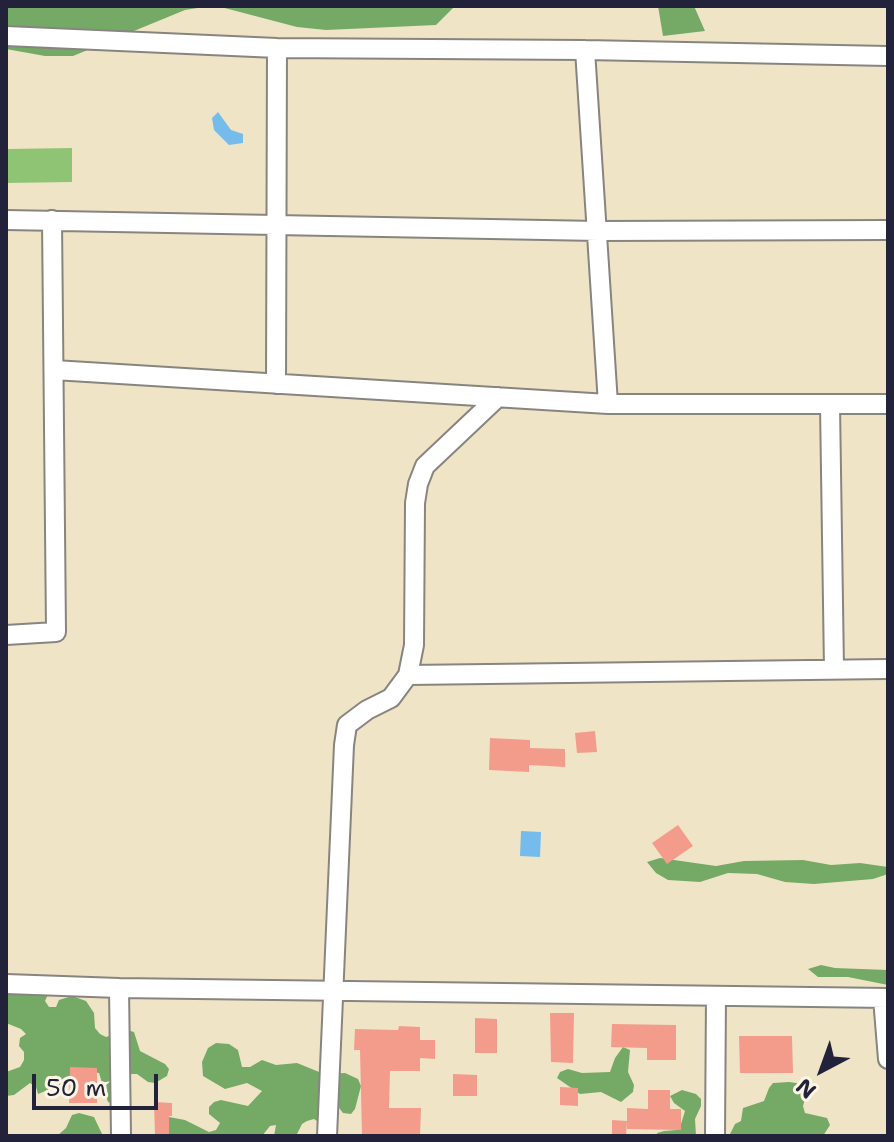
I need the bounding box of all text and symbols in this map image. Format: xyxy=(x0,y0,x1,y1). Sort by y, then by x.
north arrow xyxy=(782,1030,862,1110)
scale bar xyxy=(36,1058,162,1108)
text: 50 m xyxy=(46,1072,106,1104)
text: N xyxy=(790,1072,822,1105)

